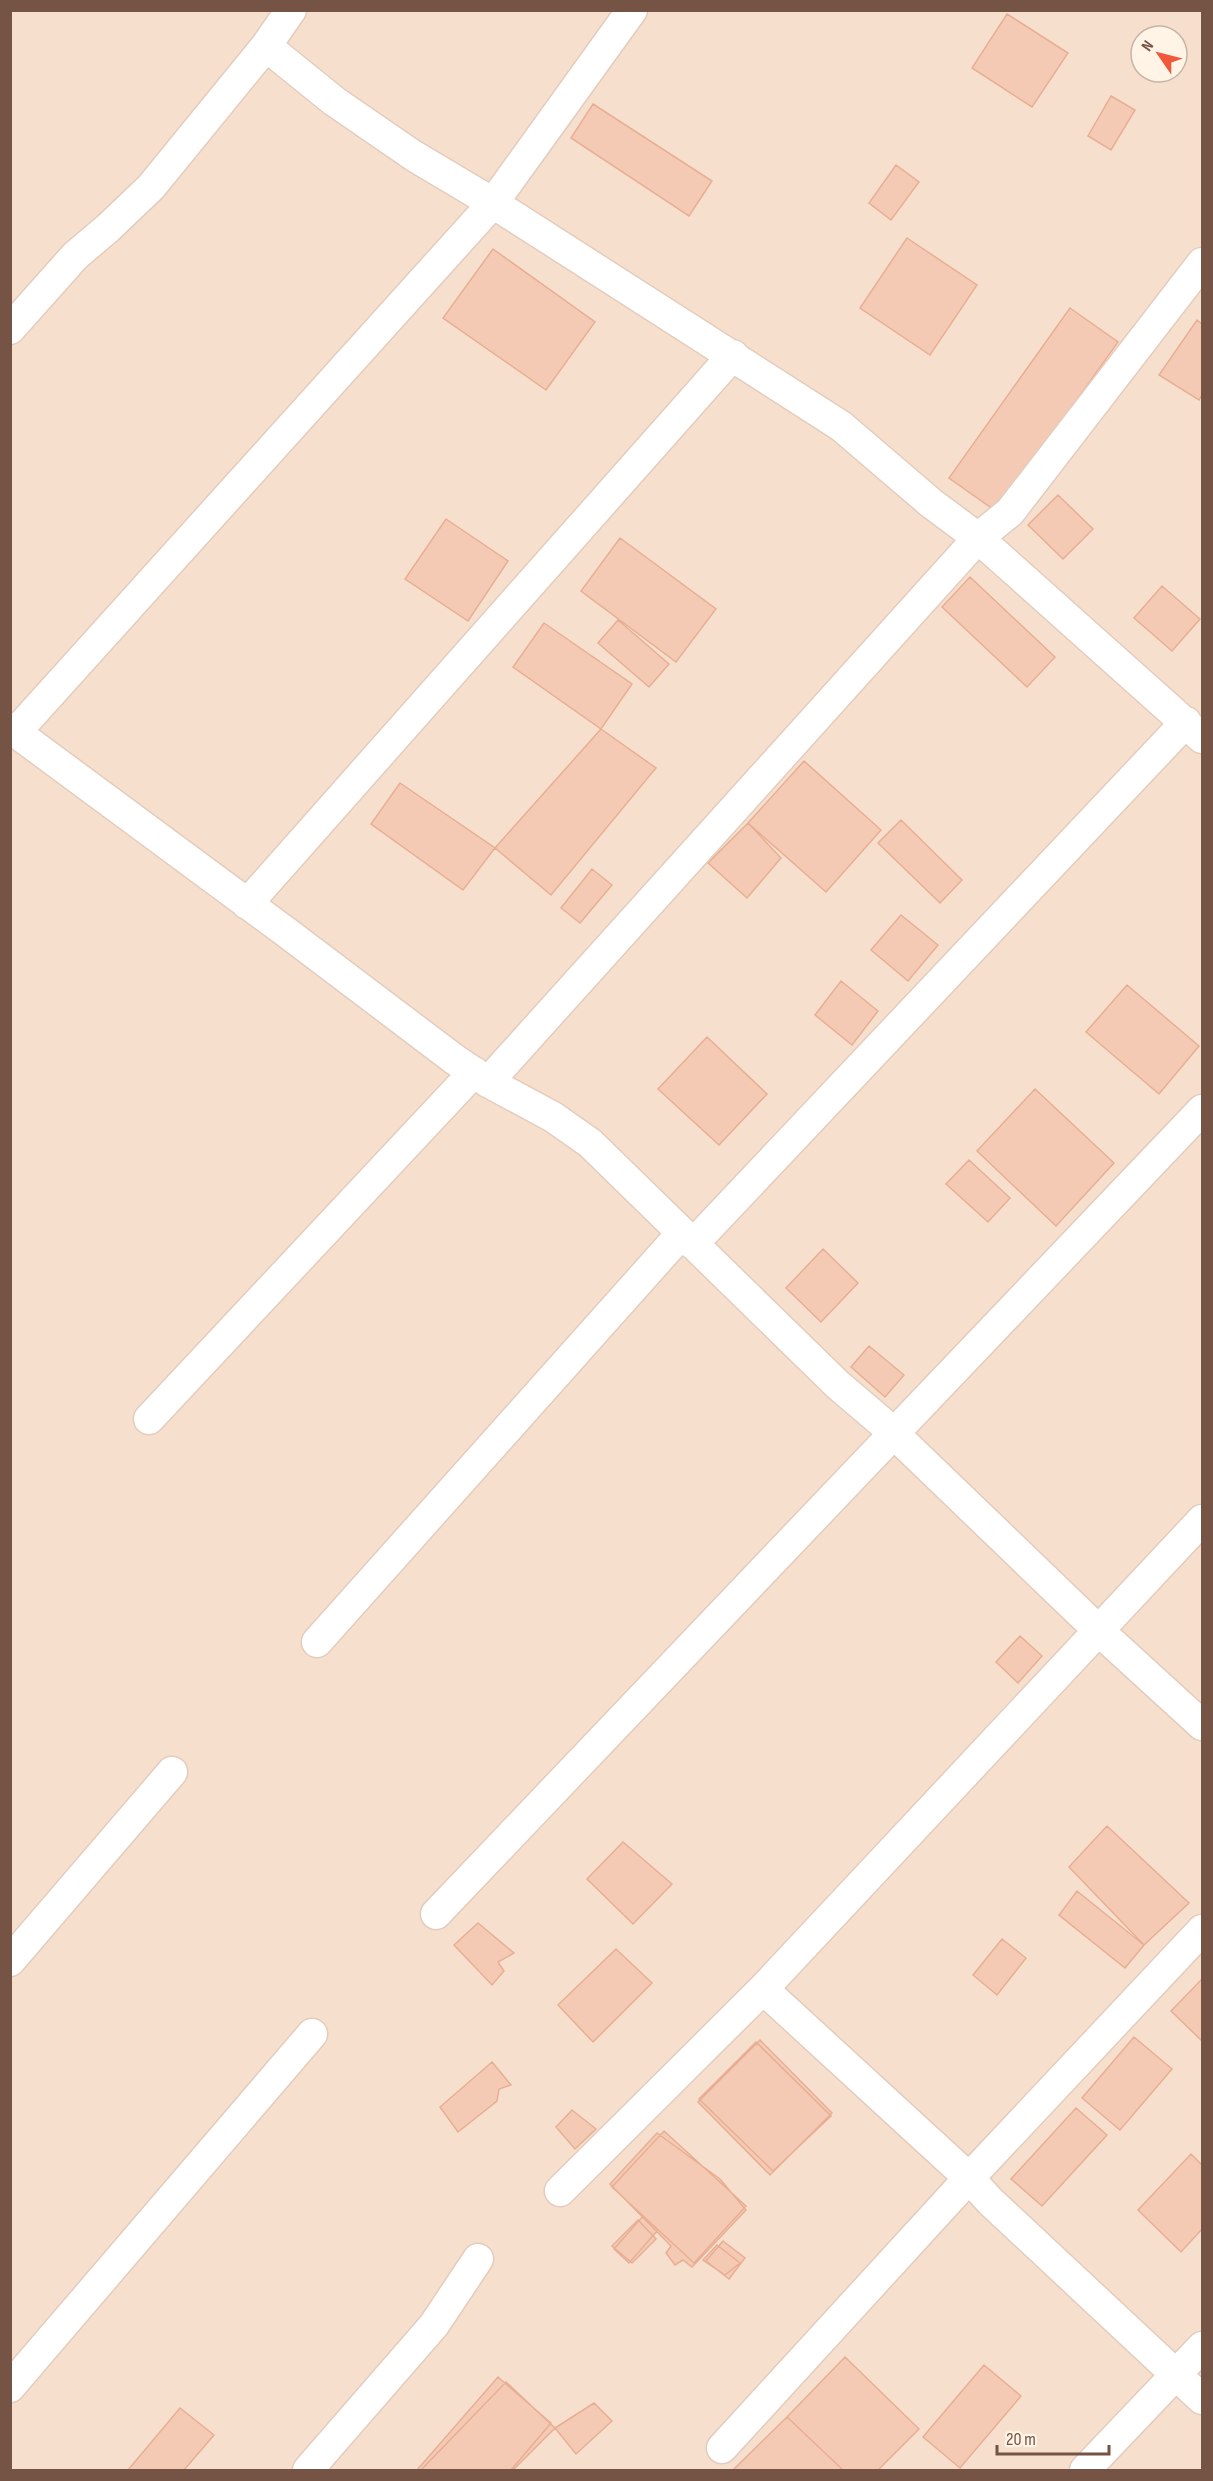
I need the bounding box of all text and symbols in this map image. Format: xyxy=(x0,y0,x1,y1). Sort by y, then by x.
north arrow xyxy=(1129,24,1189,84)
text: N xyxy=(1138,37,1158,55)
scale bar xyxy=(997,2418,1110,2456)
text: 20 m xyxy=(1006,2429,1036,2450)

